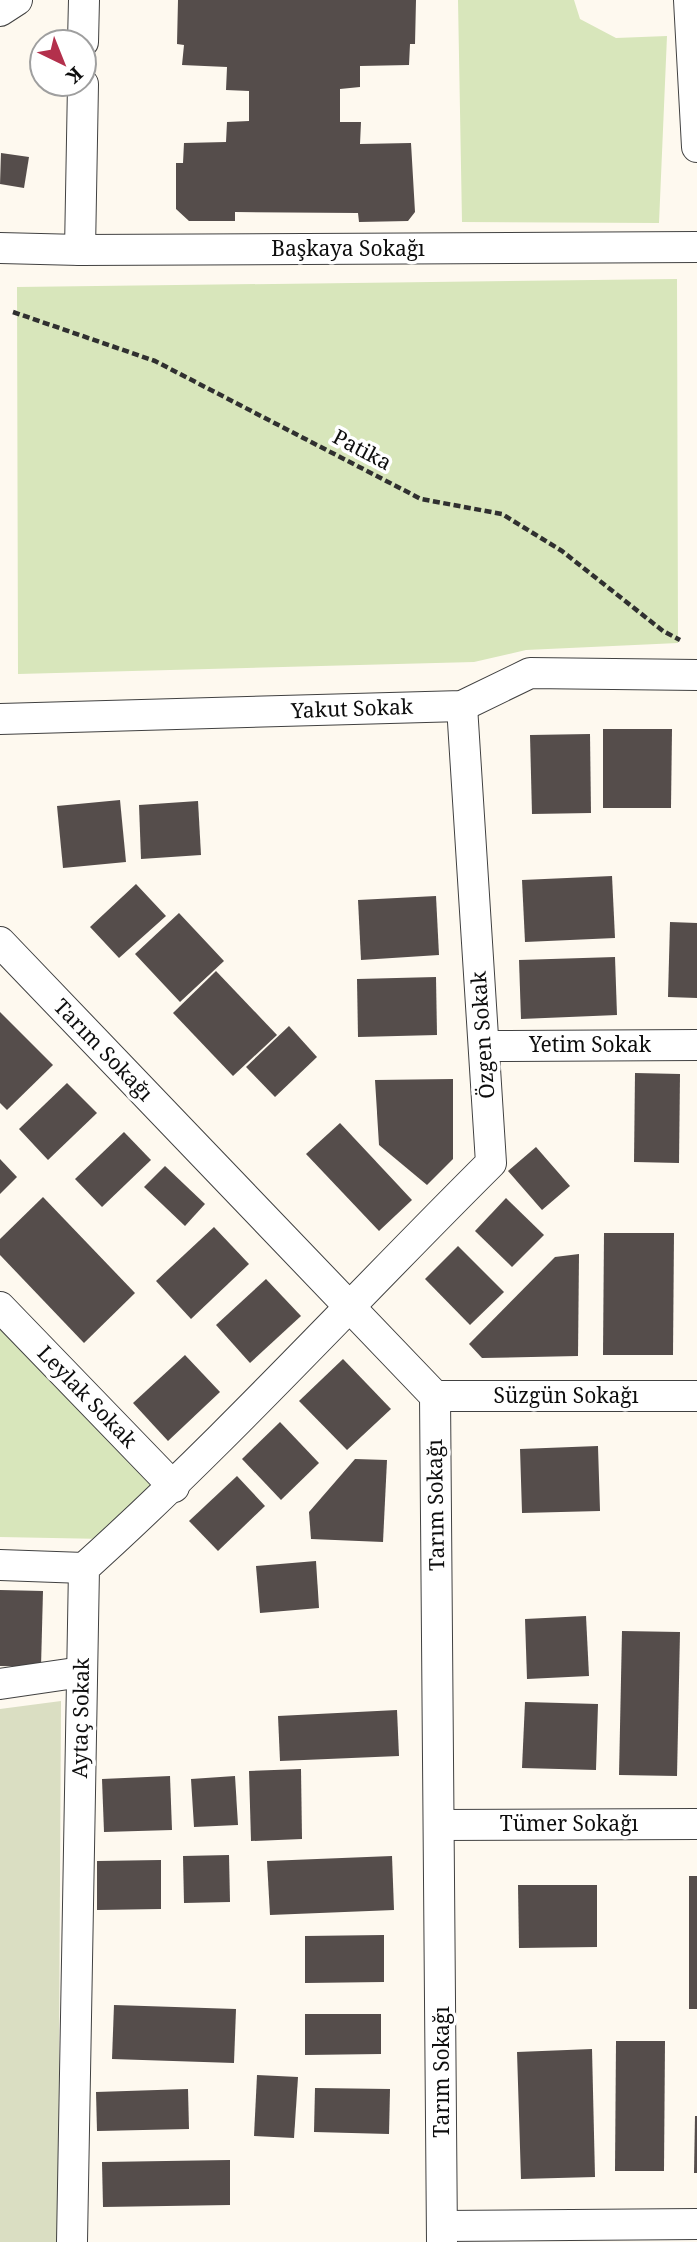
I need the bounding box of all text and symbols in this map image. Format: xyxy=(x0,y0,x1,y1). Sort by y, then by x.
north arrow xyxy=(28,28,98,98)
text: K xyxy=(61,61,89,90)
street label: Başkaya Sokağı xyxy=(271,234,425,262)
street label: Patika xyxy=(328,422,397,476)
street label: Yakut Sokak xyxy=(289,692,414,724)
street label: Özgen Sokak xyxy=(464,970,500,1100)
street label: Tarım Sokağı xyxy=(48,992,160,1107)
street label: Yetim Sokak xyxy=(528,1030,652,1058)
street label: Leylak Sokak xyxy=(32,1339,144,1454)
street label: Süzgün Sokağı xyxy=(494,1381,639,1409)
street label: Tarım Sokağı xyxy=(420,1439,450,1571)
street label: Aytaç Sokak xyxy=(65,1657,95,1778)
street label: Tümer Sokağı xyxy=(500,1809,638,1837)
street label: Tarım Sokağı xyxy=(427,2006,455,2138)

